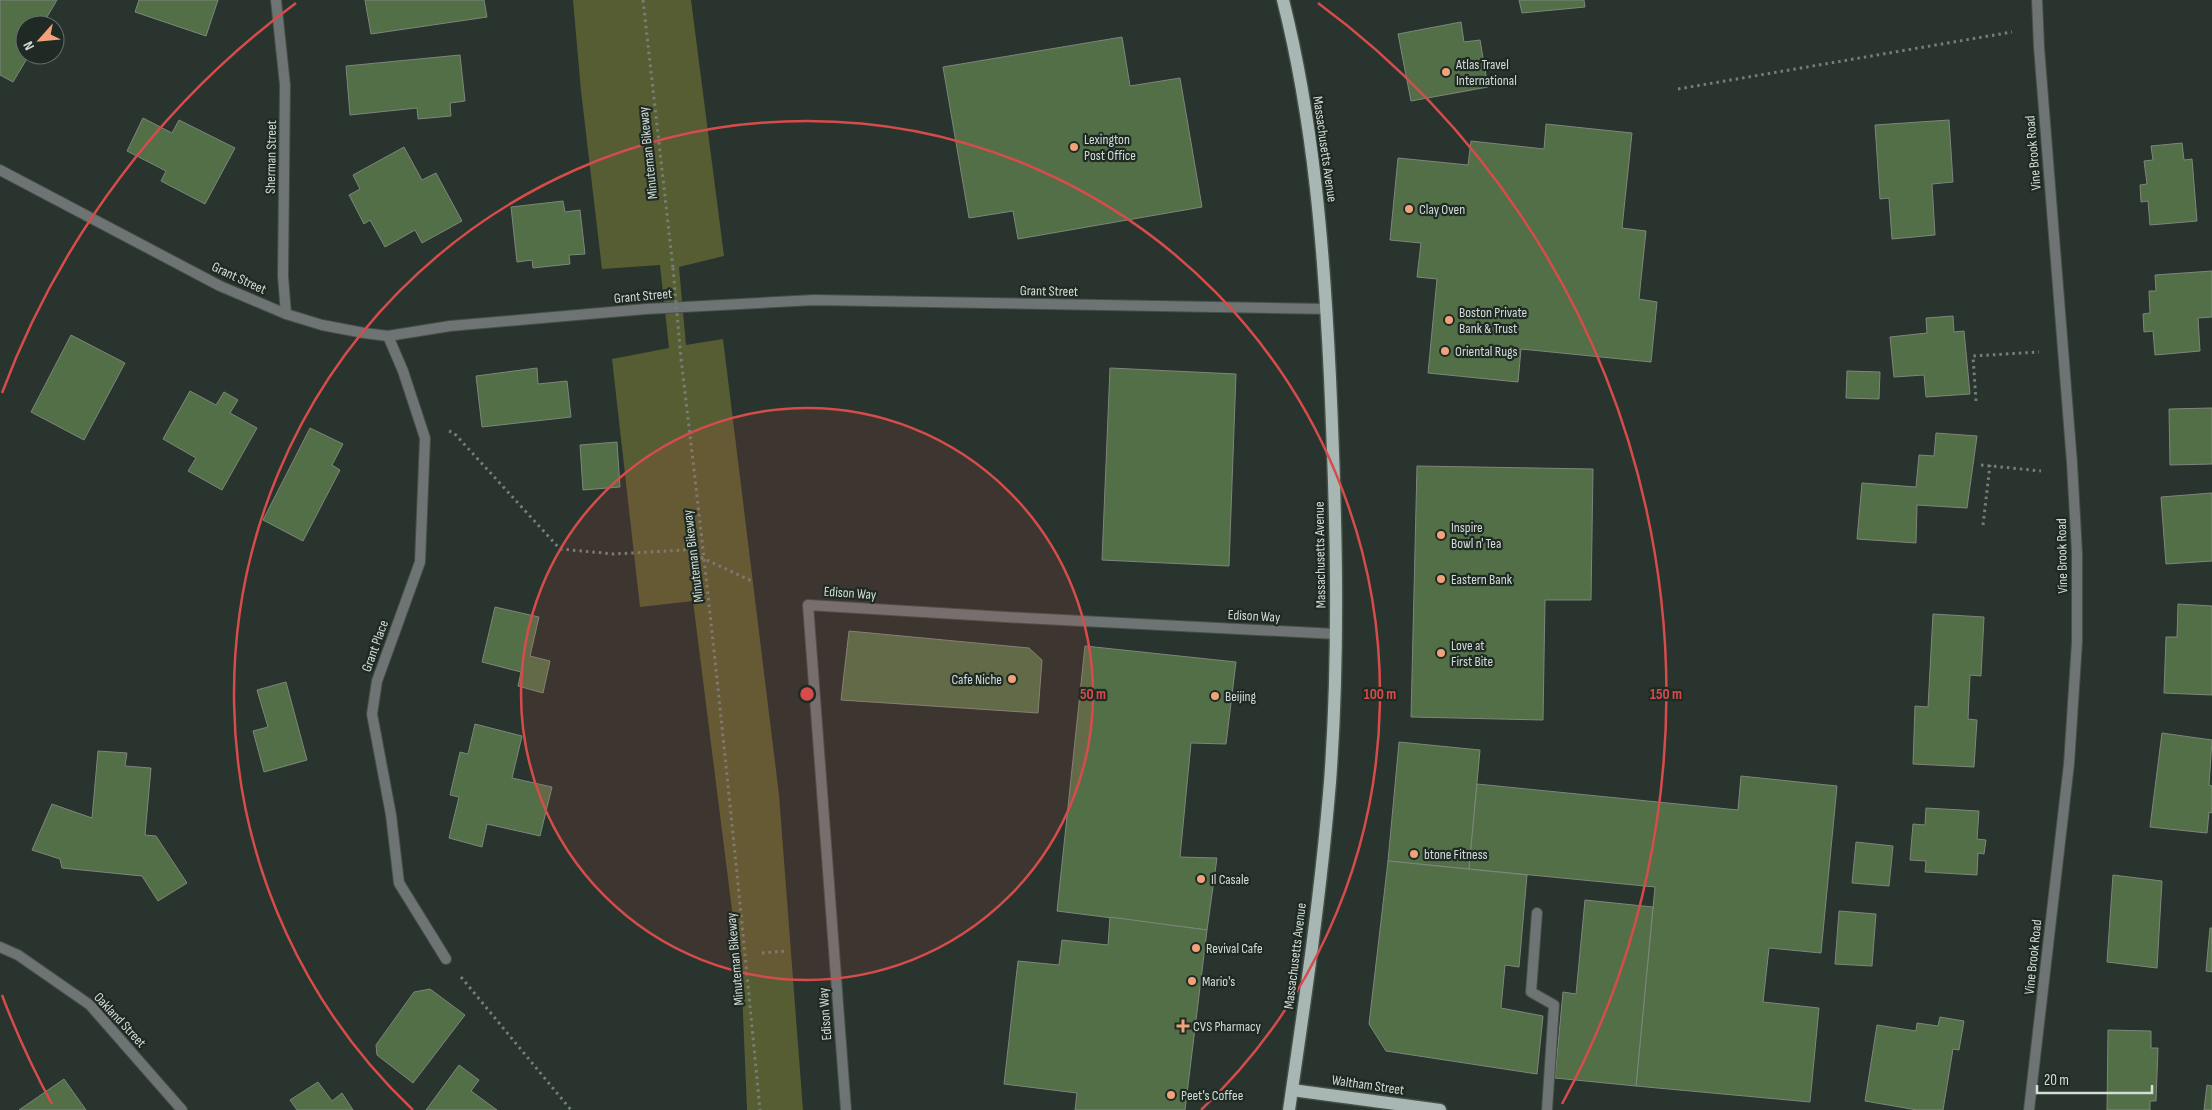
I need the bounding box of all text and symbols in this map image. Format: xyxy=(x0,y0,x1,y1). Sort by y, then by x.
north arrow xyxy=(15,15,65,65)
text: N xyxy=(20,38,38,53)
place label: Atlas Travel International xyxy=(1455,56,1517,89)
marker: Atlas Travel International xyxy=(1440,66,1452,78)
street label: Massachusetts Avenue xyxy=(1309,95,1341,203)
street label: Minuteman Bikeway xyxy=(635,105,661,200)
street label: Vine Brook Road xyxy=(2021,115,2045,191)
street label: Sherman Street xyxy=(262,120,280,194)
place label: Lexington Post Office xyxy=(1084,131,1136,164)
marker: Lexington Post Office xyxy=(1068,141,1080,153)
place label: Clay Oven xyxy=(1419,201,1465,218)
marker: Clay Oven xyxy=(1403,203,1415,215)
street label: Grant Street xyxy=(209,258,269,298)
street label: Grant Street xyxy=(1020,282,1078,300)
street label: Grant Street xyxy=(613,285,673,307)
place label: Boston Private Bank & Trust xyxy=(1459,304,1527,337)
marker: Boston Private Bank & Trust xyxy=(1443,314,1455,326)
place label: Oriental Rugs xyxy=(1455,343,1518,360)
marker: Oriental Rugs xyxy=(1439,345,1451,357)
street label: Massachusetts Avenue xyxy=(1311,501,1329,609)
street label: Minuteman Bikeway xyxy=(679,508,707,603)
street label: Vine Brook Road xyxy=(2053,518,2071,594)
place label: Inspire Bowl n' Tea xyxy=(1451,519,1501,552)
marker: Inspire Bowl n' Tea xyxy=(1435,529,1447,541)
place label: Eastern Bank xyxy=(1451,571,1513,588)
marker: Eastern Bank xyxy=(1435,573,1447,585)
street label: Edison Way xyxy=(823,583,877,603)
street label: Edison Way xyxy=(1227,606,1281,626)
street label: Grant Place xyxy=(358,618,392,674)
place label: Love at First Bite xyxy=(1451,637,1493,670)
marker: Love at First Bite xyxy=(1435,647,1447,659)
place label: Cafe Niche xyxy=(952,671,1002,688)
marker: Cafe Niche xyxy=(1006,673,1018,685)
centre of rings xyxy=(798,685,816,703)
text: 50 m xyxy=(1080,685,1106,704)
text: 100 m xyxy=(1364,685,1396,704)
text: 150 m xyxy=(1650,685,1682,704)
place label: Beijing xyxy=(1225,688,1257,705)
marker: Beijing xyxy=(1209,690,1221,702)
place label: btone Fitness xyxy=(1424,846,1488,863)
marker: btone Fitness xyxy=(1408,848,1420,860)
place label: Il Casale xyxy=(1211,871,1249,888)
marker: Il Casale xyxy=(1195,873,1207,885)
street label: Massachusetts Avenue xyxy=(1280,902,1310,1010)
street label: Minuteman Bikeway xyxy=(722,911,748,1006)
street label: Vine Brook Road xyxy=(2021,919,2045,995)
place label: Revival Cafe xyxy=(1206,940,1263,957)
marker: Revival Cafe xyxy=(1190,942,1202,954)
place label: Mario's xyxy=(1202,973,1235,990)
marker: Mario's xyxy=(1186,975,1198,987)
street label: Edison Way xyxy=(815,987,835,1041)
street label: Oakland Street xyxy=(90,989,150,1051)
place label: CVS Pharmacy xyxy=(1193,1018,1262,1035)
marker: CVS Pharmacy xyxy=(1177,1020,1189,1032)
scale bar xyxy=(2037,1062,2152,1094)
street label: Waltham Street xyxy=(1331,1071,1405,1099)
text: 20 m xyxy=(2044,1071,2069,1090)
place label: Peet's Coffee xyxy=(1181,1087,1243,1104)
marker: Peet's Coffee xyxy=(1165,1089,1177,1101)

